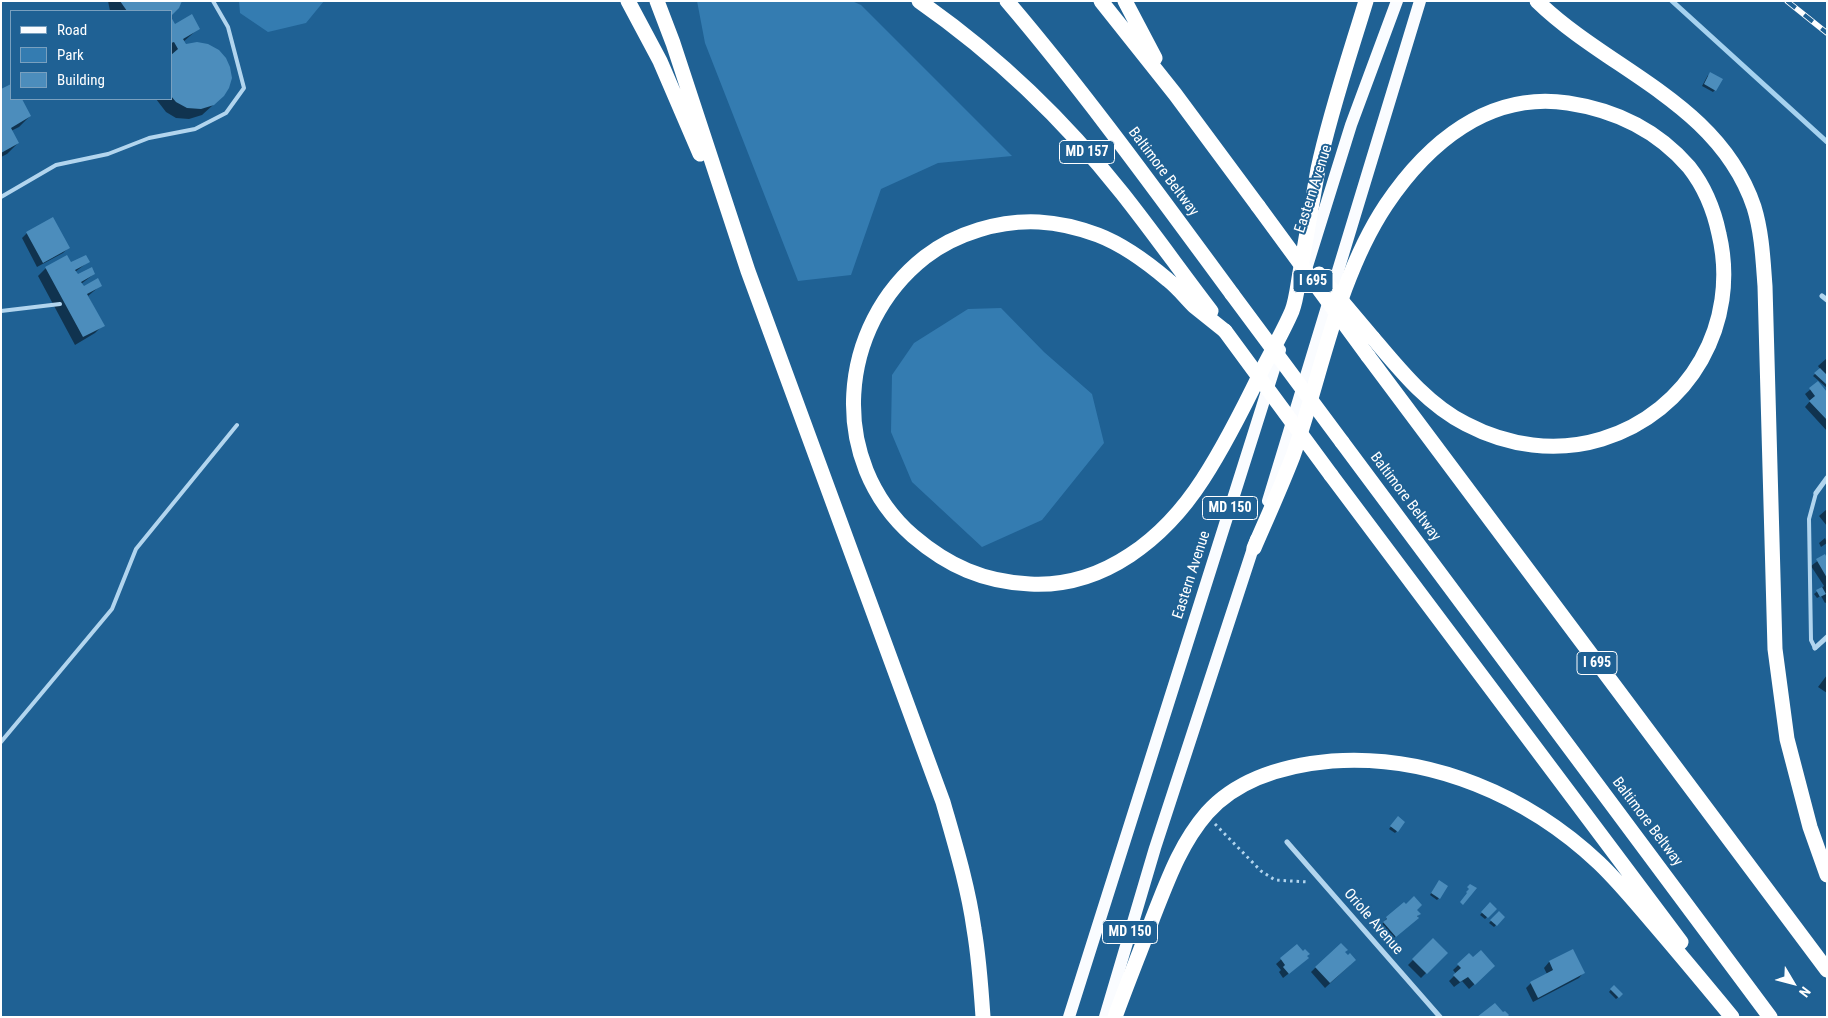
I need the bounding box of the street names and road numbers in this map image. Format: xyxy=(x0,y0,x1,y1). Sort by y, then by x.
street label: Baltimore Beltway xyxy=(1124,124,1202,220)
road number: MD 157 xyxy=(1060,140,1114,163)
street label: Eastern Avenue xyxy=(1291,143,1337,235)
road number: I 695 xyxy=(1293,270,1333,292)
street label: Baltimore Beltway xyxy=(1366,449,1444,545)
road number: MD 150 xyxy=(1202,496,1258,520)
street label: Eastern Avenue xyxy=(1169,529,1215,621)
road number: I 695 xyxy=(1577,651,1617,674)
street label: Baltimore Beltway xyxy=(1608,774,1686,870)
street label: Oriole Avenue xyxy=(1339,885,1407,959)
road number: MD 150 xyxy=(1102,920,1158,944)

